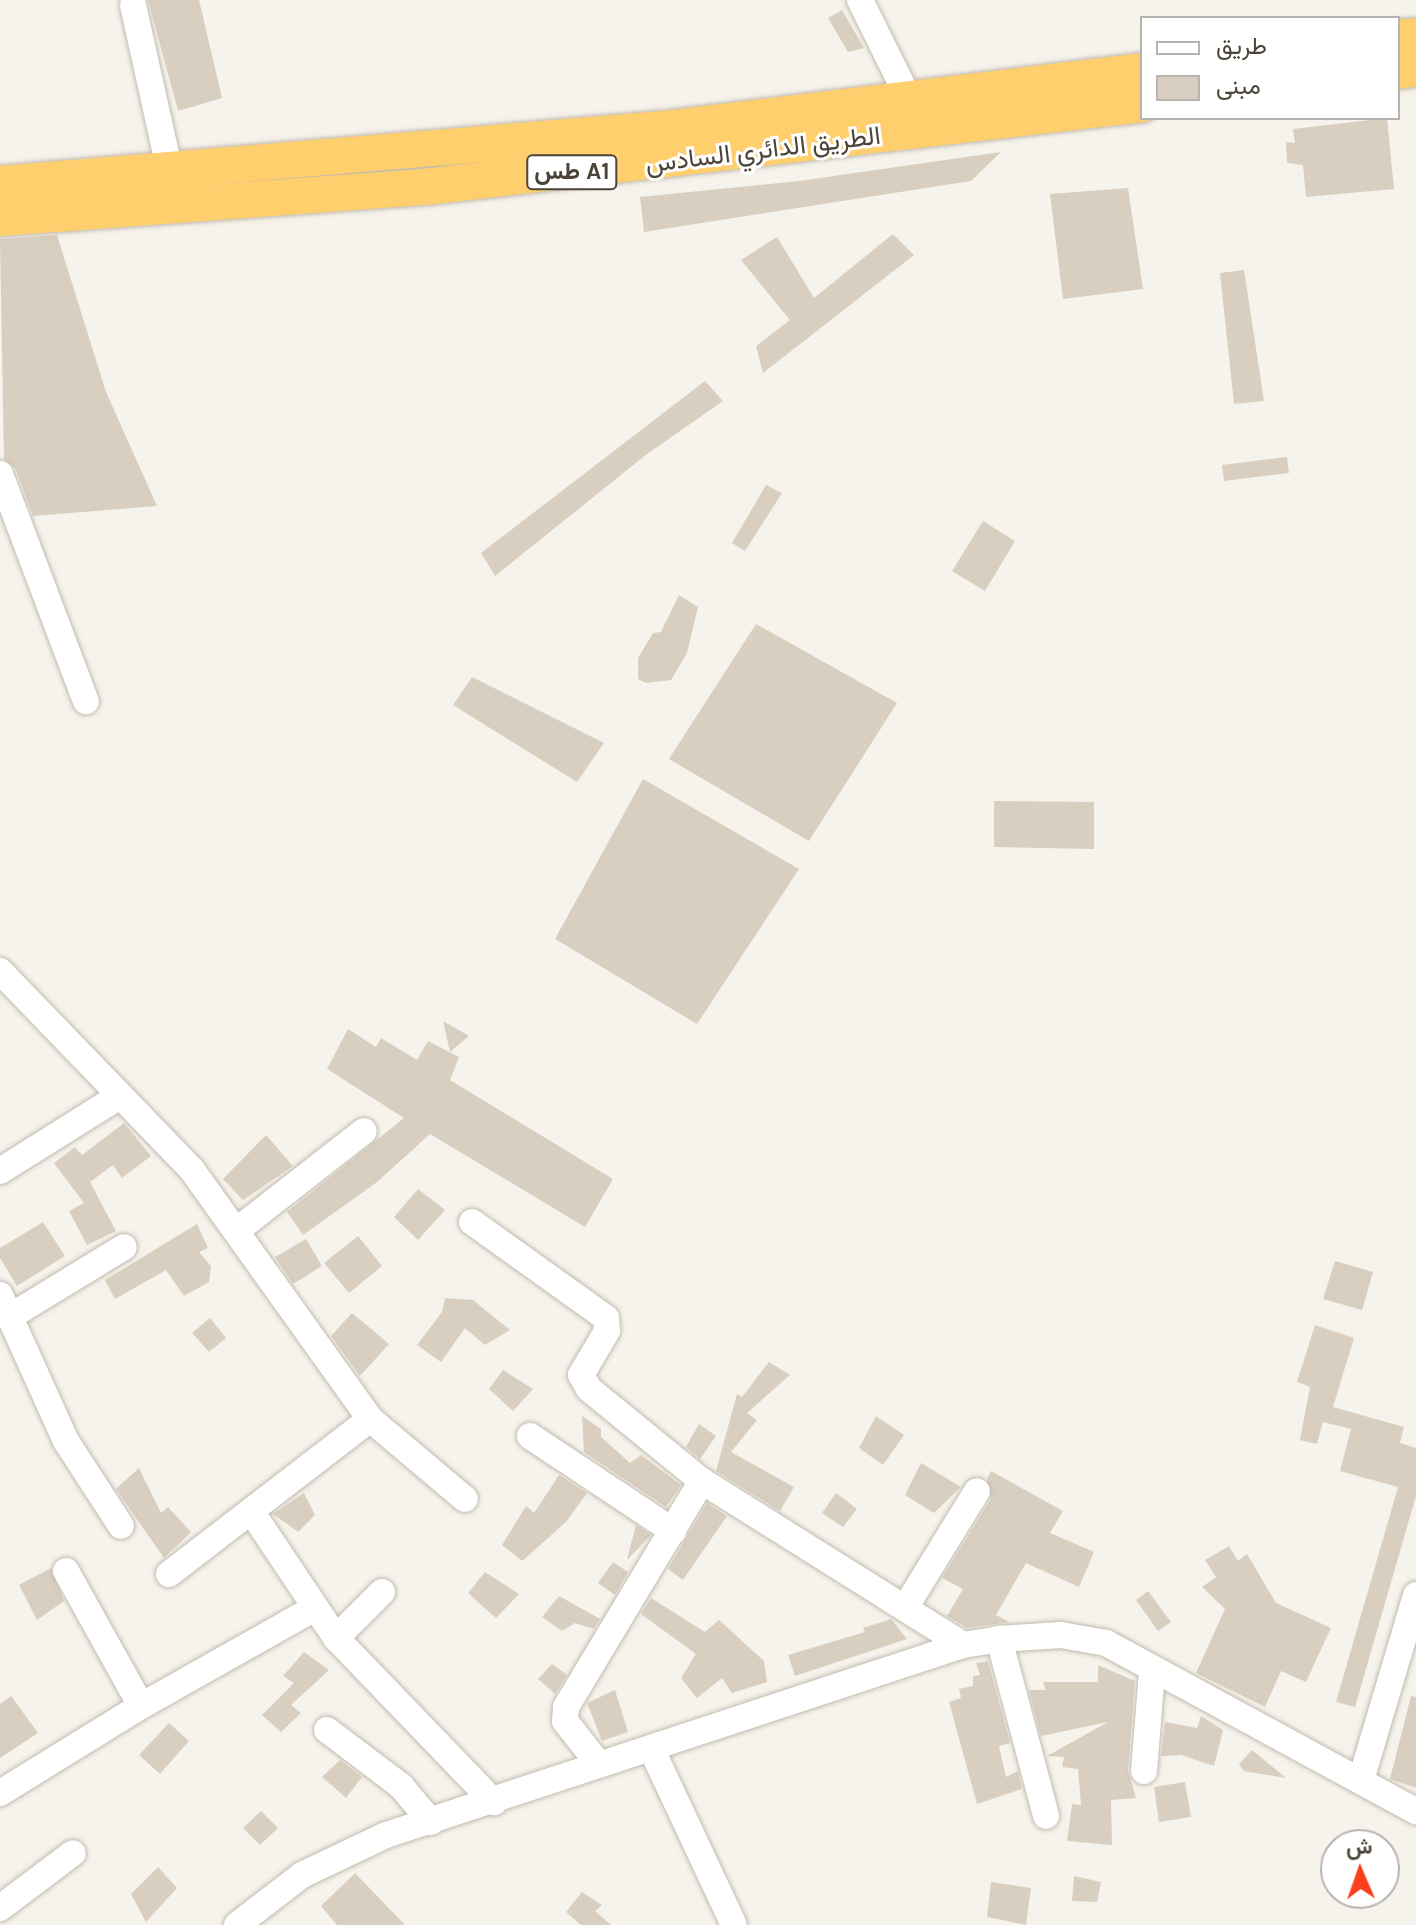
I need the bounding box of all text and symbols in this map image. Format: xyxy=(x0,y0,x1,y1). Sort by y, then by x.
legend xyxy=(1140,16,1400,120)
text: طريق xyxy=(1216,32,1267,60)
text: مبنى xyxy=(1216,72,1261,100)
street label: الطريق الدائري السادس xyxy=(644,120,882,180)
road number: طس A1 xyxy=(526,152,618,192)
north arrow xyxy=(1320,1829,1400,1909)
text: ش xyxy=(1346,1834,1373,1860)

